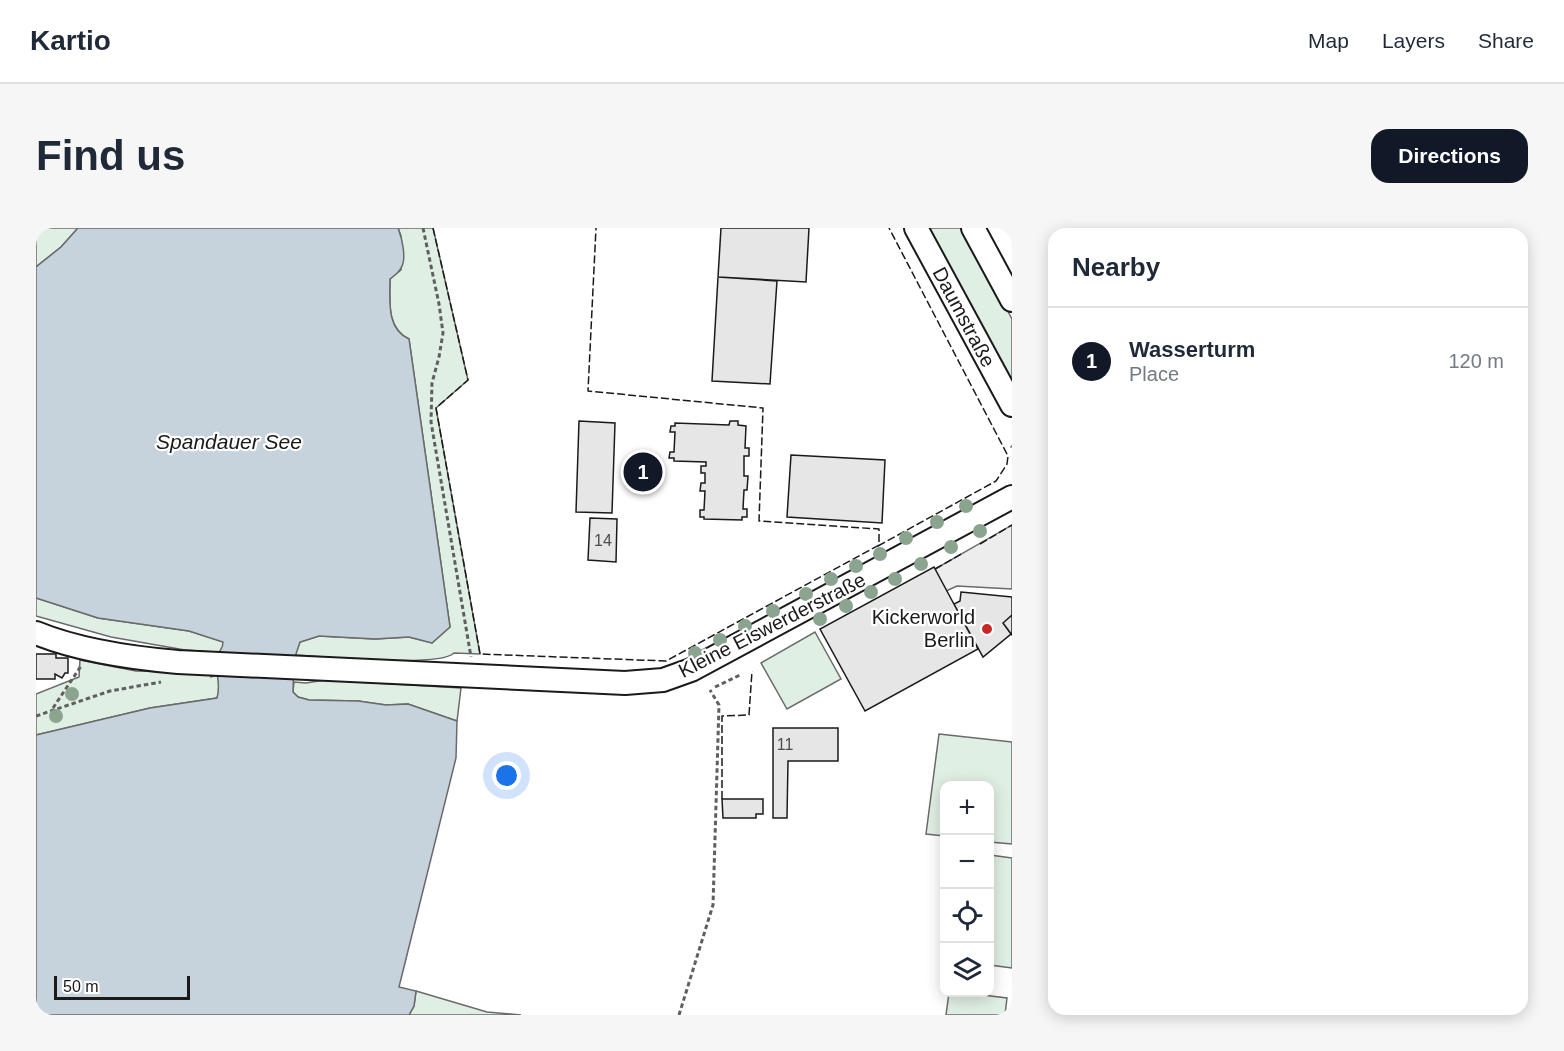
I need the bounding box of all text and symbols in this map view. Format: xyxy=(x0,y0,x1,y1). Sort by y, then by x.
text: Kartio xyxy=(30,25,111,56)
text: Map xyxy=(1308,29,1349,52)
text: Layers xyxy=(1382,29,1445,52)
text: Share xyxy=(1478,29,1534,52)
button: Directions xyxy=(1371,129,1528,183)
text: Find us xyxy=(36,132,185,179)
text: Nearby xyxy=(1072,252,1160,282)
street label: Daumstraße xyxy=(928,263,1000,371)
text: Wasserturm xyxy=(1129,337,1255,362)
text: 1 xyxy=(1086,350,1097,372)
text: 120 m xyxy=(1448,350,1504,372)
text: Place xyxy=(1129,363,1179,385)
water label: Spandauer See xyxy=(156,430,302,453)
pin: 1 xyxy=(624,450,662,494)
house number: 14 xyxy=(594,532,612,549)
street label: Kleine Eiswerderstraße xyxy=(675,568,869,682)
place label: Kickerworld Berlin xyxy=(872,606,975,651)
marker: Kickerworld Berlin xyxy=(980,622,994,636)
house number: 11 xyxy=(777,736,793,753)
your location xyxy=(492,761,521,790)
map controls xyxy=(940,781,994,997)
button: + xyxy=(940,781,994,835)
button: − xyxy=(940,835,994,889)
button: locate xyxy=(940,889,994,943)
button: layers xyxy=(940,943,994,997)
scale bar xyxy=(54,973,190,1000)
text: 50 m xyxy=(63,978,99,995)

